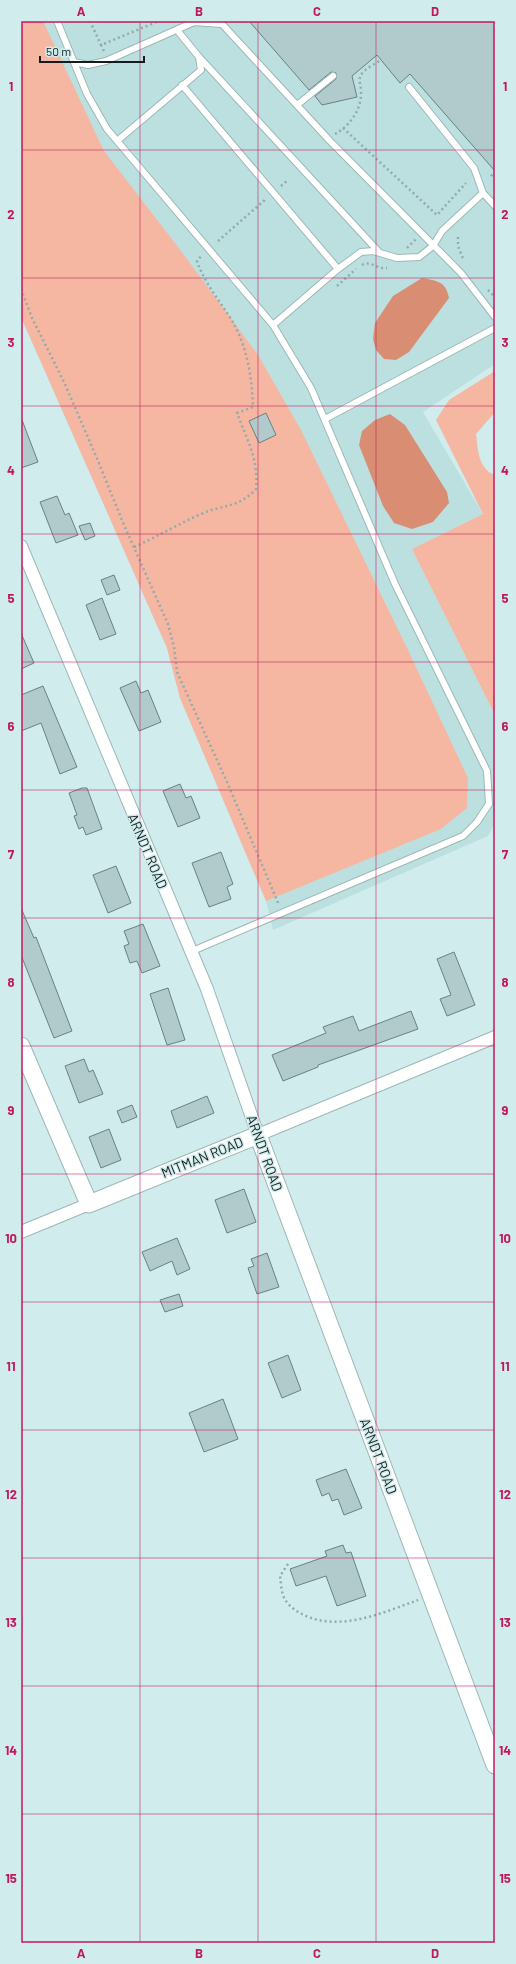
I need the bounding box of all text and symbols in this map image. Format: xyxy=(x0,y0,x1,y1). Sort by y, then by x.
text: A xyxy=(77,3,86,19)
text: B xyxy=(195,3,203,19)
text: C xyxy=(313,3,321,19)
text: D xyxy=(431,3,439,19)
scale bar xyxy=(40,38,144,64)
text: 50 m xyxy=(46,44,71,58)
text: 1 xyxy=(9,78,13,94)
text: 1 xyxy=(503,78,507,94)
text: 2 xyxy=(7,206,15,222)
text: 2 xyxy=(501,206,509,222)
text: 3 xyxy=(7,334,15,350)
text: 3 xyxy=(501,334,509,350)
text: 4 xyxy=(7,462,15,478)
text: 4 xyxy=(501,462,509,478)
text: 5 xyxy=(7,590,15,606)
text: 5 xyxy=(501,590,509,606)
text: 6 xyxy=(8,718,15,734)
text: 6 xyxy=(502,718,509,734)
street label: ARNDT ROAD xyxy=(125,811,171,891)
text: 7 xyxy=(8,846,15,862)
text: 7 xyxy=(502,846,509,862)
text: 8 xyxy=(7,974,15,990)
text: 8 xyxy=(501,974,509,990)
text: 9 xyxy=(8,1102,15,1118)
text: 9 xyxy=(502,1102,509,1118)
street label: ARNDT ROAD xyxy=(243,1112,287,1194)
street label: MITMAN ROAD xyxy=(159,1133,245,1181)
text: 10 xyxy=(5,1230,17,1246)
text: 10 xyxy=(499,1230,511,1246)
text: 11 xyxy=(6,1358,16,1374)
text: 11 xyxy=(500,1358,510,1374)
street label: ARNDT ROAD xyxy=(357,1416,401,1496)
text: 12 xyxy=(5,1486,17,1502)
text: 12 xyxy=(499,1486,511,1502)
text: 13 xyxy=(5,1614,17,1630)
text: 13 xyxy=(499,1614,511,1630)
text: 14 xyxy=(5,1742,17,1758)
text: 14 xyxy=(499,1742,511,1758)
text: 15 xyxy=(5,1870,17,1886)
text: 15 xyxy=(499,1870,511,1886)
text: A xyxy=(77,1945,86,1961)
text: B xyxy=(195,1945,203,1961)
text: C xyxy=(313,1945,321,1961)
text: D xyxy=(431,1945,439,1961)

